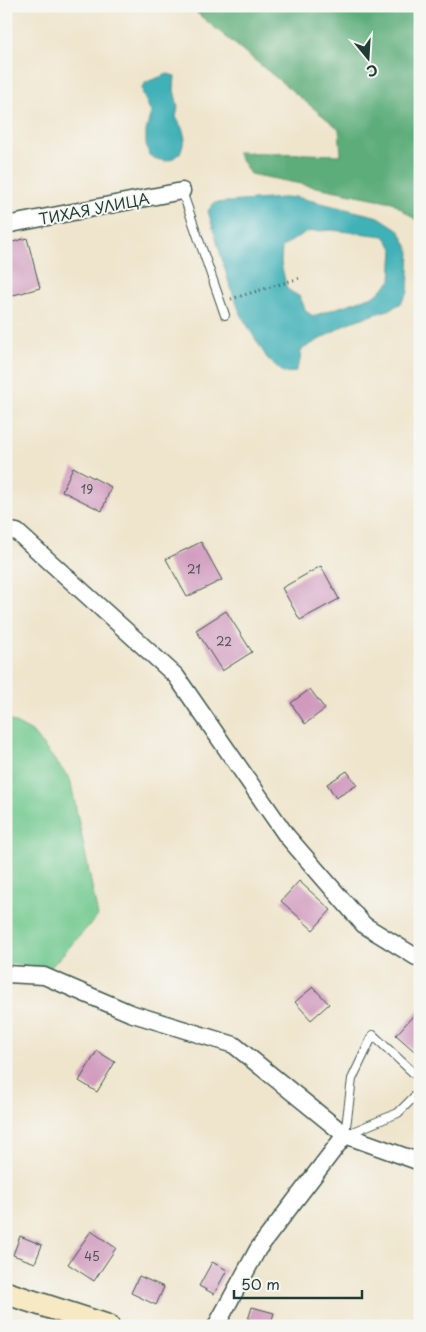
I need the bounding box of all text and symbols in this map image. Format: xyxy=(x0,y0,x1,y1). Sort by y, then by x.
north arrow xyxy=(344,32,394,82)
text: С xyxy=(364,59,380,82)
street label: ТИХАЯ УЛИЦА xyxy=(37,186,151,230)
house number: 19 xyxy=(81,480,93,498)
house number: 21 xyxy=(187,560,201,578)
house number: 22 xyxy=(216,632,232,650)
house number: 45 xyxy=(84,1247,100,1265)
scale bar xyxy=(234,1267,361,1299)
text: 50 m xyxy=(241,1272,280,1295)

